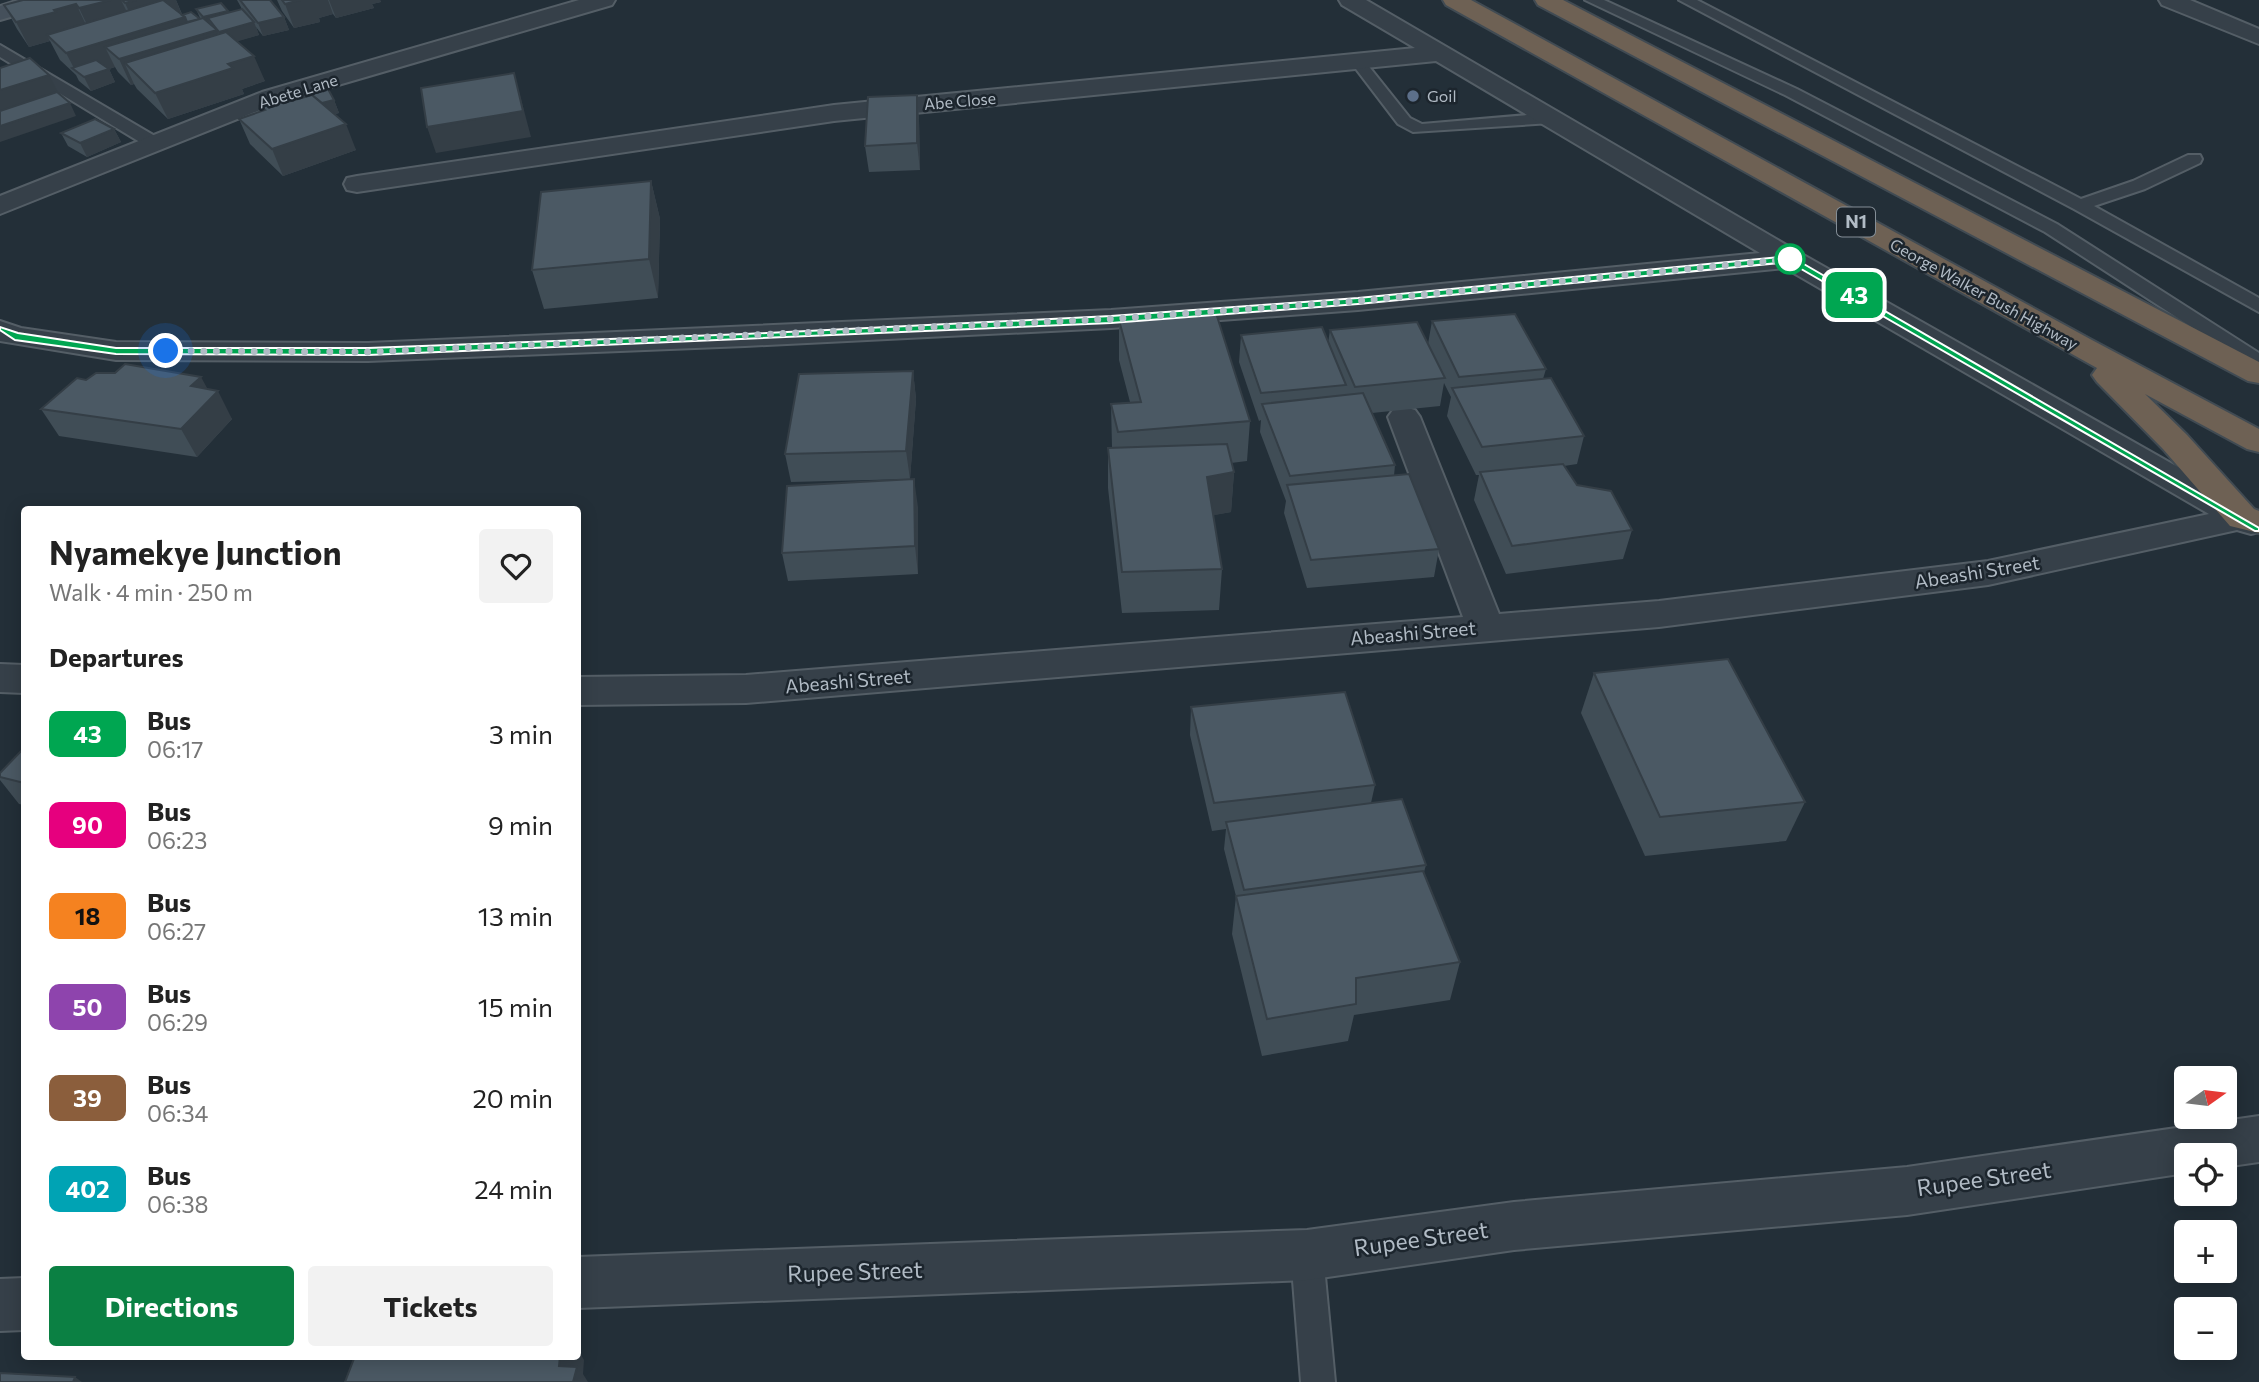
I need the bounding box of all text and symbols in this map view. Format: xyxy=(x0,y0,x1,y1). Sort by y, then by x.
street label: Abete Lane xyxy=(256,69,340,112)
place label: Goil xyxy=(1427,86,1456,105)
street label: Abe Close xyxy=(923,88,997,113)
marker: Goil xyxy=(1405,88,1421,104)
road number: N1 xyxy=(1837,208,1875,236)
street label: George Walker Bush Highway xyxy=(1887,234,2082,353)
unlabelled marker xyxy=(1775,244,1805,274)
line badge: 43 xyxy=(1822,272,1885,318)
text: 43 xyxy=(1840,280,1868,309)
your location xyxy=(148,333,183,368)
button: heart xyxy=(479,529,553,603)
text: Nyamekye Junction xyxy=(49,531,342,572)
street label: Abeashi Street xyxy=(1913,550,2041,593)
text: Walk · 4 min · 250 m xyxy=(49,578,253,606)
street label: Abeashi Street xyxy=(1349,616,1477,649)
text: Departures xyxy=(49,641,184,672)
street label: Abeashi Street xyxy=(784,664,912,697)
text: Bus xyxy=(147,704,191,735)
text: 3 min xyxy=(489,718,553,749)
text: 43 xyxy=(73,719,102,748)
text: 06:17 xyxy=(147,735,203,763)
text: Bus xyxy=(147,795,191,826)
text: 9 min xyxy=(488,809,553,840)
text: 90 xyxy=(72,810,103,839)
text: 06:23 xyxy=(147,826,207,854)
text: Bus xyxy=(147,886,191,917)
text: 13 min xyxy=(478,900,553,931)
text: 18 xyxy=(75,901,100,930)
text: 06:27 xyxy=(147,917,206,945)
text: Bus xyxy=(147,977,191,1008)
text: 15 min xyxy=(478,991,553,1022)
text: 50 xyxy=(73,992,102,1021)
text: 06:29 xyxy=(147,1008,208,1036)
north arrow xyxy=(2174,1066,2236,1129)
map controls xyxy=(2174,1066,2237,1360)
text: Bus xyxy=(147,1068,191,1099)
text: 20 min xyxy=(472,1082,553,1113)
text: 39 xyxy=(73,1083,102,1112)
text: 06:34 xyxy=(147,1099,208,1127)
button: locate xyxy=(2174,1143,2237,1206)
street label: Rupee Street xyxy=(1915,1155,2053,1201)
text: Bus xyxy=(147,1159,191,1190)
text: 24 min xyxy=(474,1173,553,1204)
text: 402 xyxy=(65,1174,110,1203)
text: 06:38 xyxy=(147,1190,208,1218)
street label: Rupee Street xyxy=(1352,1215,1490,1261)
button: + xyxy=(2174,1220,2237,1283)
street label: Rupee Street xyxy=(787,1255,923,1287)
button: Directions xyxy=(49,1266,294,1346)
button: Tickets xyxy=(308,1266,553,1346)
button: − xyxy=(2174,1297,2237,1360)

